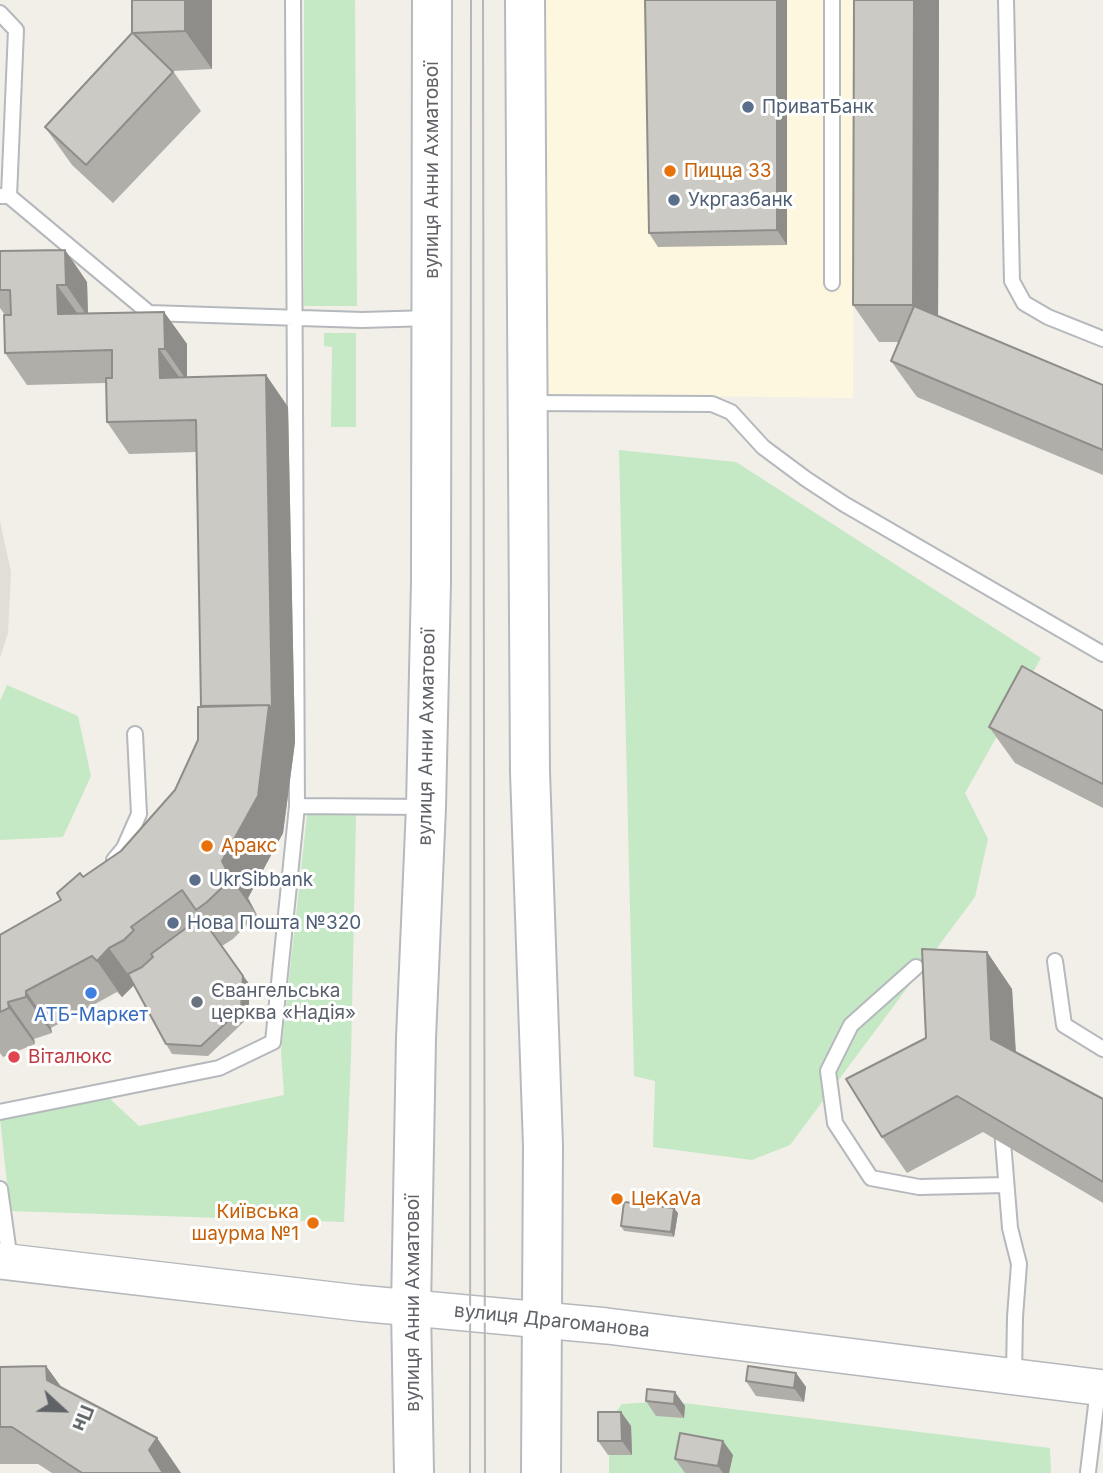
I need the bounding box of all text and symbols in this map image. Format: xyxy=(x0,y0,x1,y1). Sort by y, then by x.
street label: вулиця Анни Ахматової xyxy=(421,61,443,279)
place label: ПриватБанк xyxy=(762,96,874,118)
marker: ПриватБанк xyxy=(740,99,756,115)
place label: Пицца 33 xyxy=(684,160,772,182)
marker: Пицца 33 xyxy=(662,163,678,179)
place label: Укргазбанк xyxy=(688,189,793,211)
marker: Укргазбанк xyxy=(666,192,682,208)
street label: вулиця Анни Ахматової xyxy=(414,628,440,846)
place label: Аракс xyxy=(221,835,277,857)
marker: Аракс xyxy=(199,838,215,854)
place label: UkrSibbank xyxy=(209,869,313,891)
marker: UkrSibbank xyxy=(187,872,203,888)
place label: Нова Пошта №320 xyxy=(187,912,361,934)
marker: Нова Пошта №320 xyxy=(165,915,181,931)
place label: Євангельська церква «Надія» xyxy=(211,980,356,1024)
marker: АТБ-Маркет xyxy=(83,985,99,1001)
marker: Євангельська церква «Надія» xyxy=(189,994,205,1010)
place label: АТБ-Маркет xyxy=(34,1004,148,1026)
place label: Віталюкс xyxy=(28,1046,112,1068)
marker: Віталюкс xyxy=(6,1049,22,1065)
place label: ЦеKaVa xyxy=(631,1188,701,1210)
marker: ЦеKaVa xyxy=(609,1191,625,1207)
street label: вулиця Анни Ахматової xyxy=(402,1194,424,1412)
place label: Київська шаурма №1 xyxy=(192,1201,299,1245)
marker: Київська шаурма №1 xyxy=(305,1215,321,1231)
street label: вулиця Драгоманова xyxy=(453,1299,651,1343)
north arrow xyxy=(28,1375,98,1445)
text: Пн xyxy=(67,1402,98,1434)

